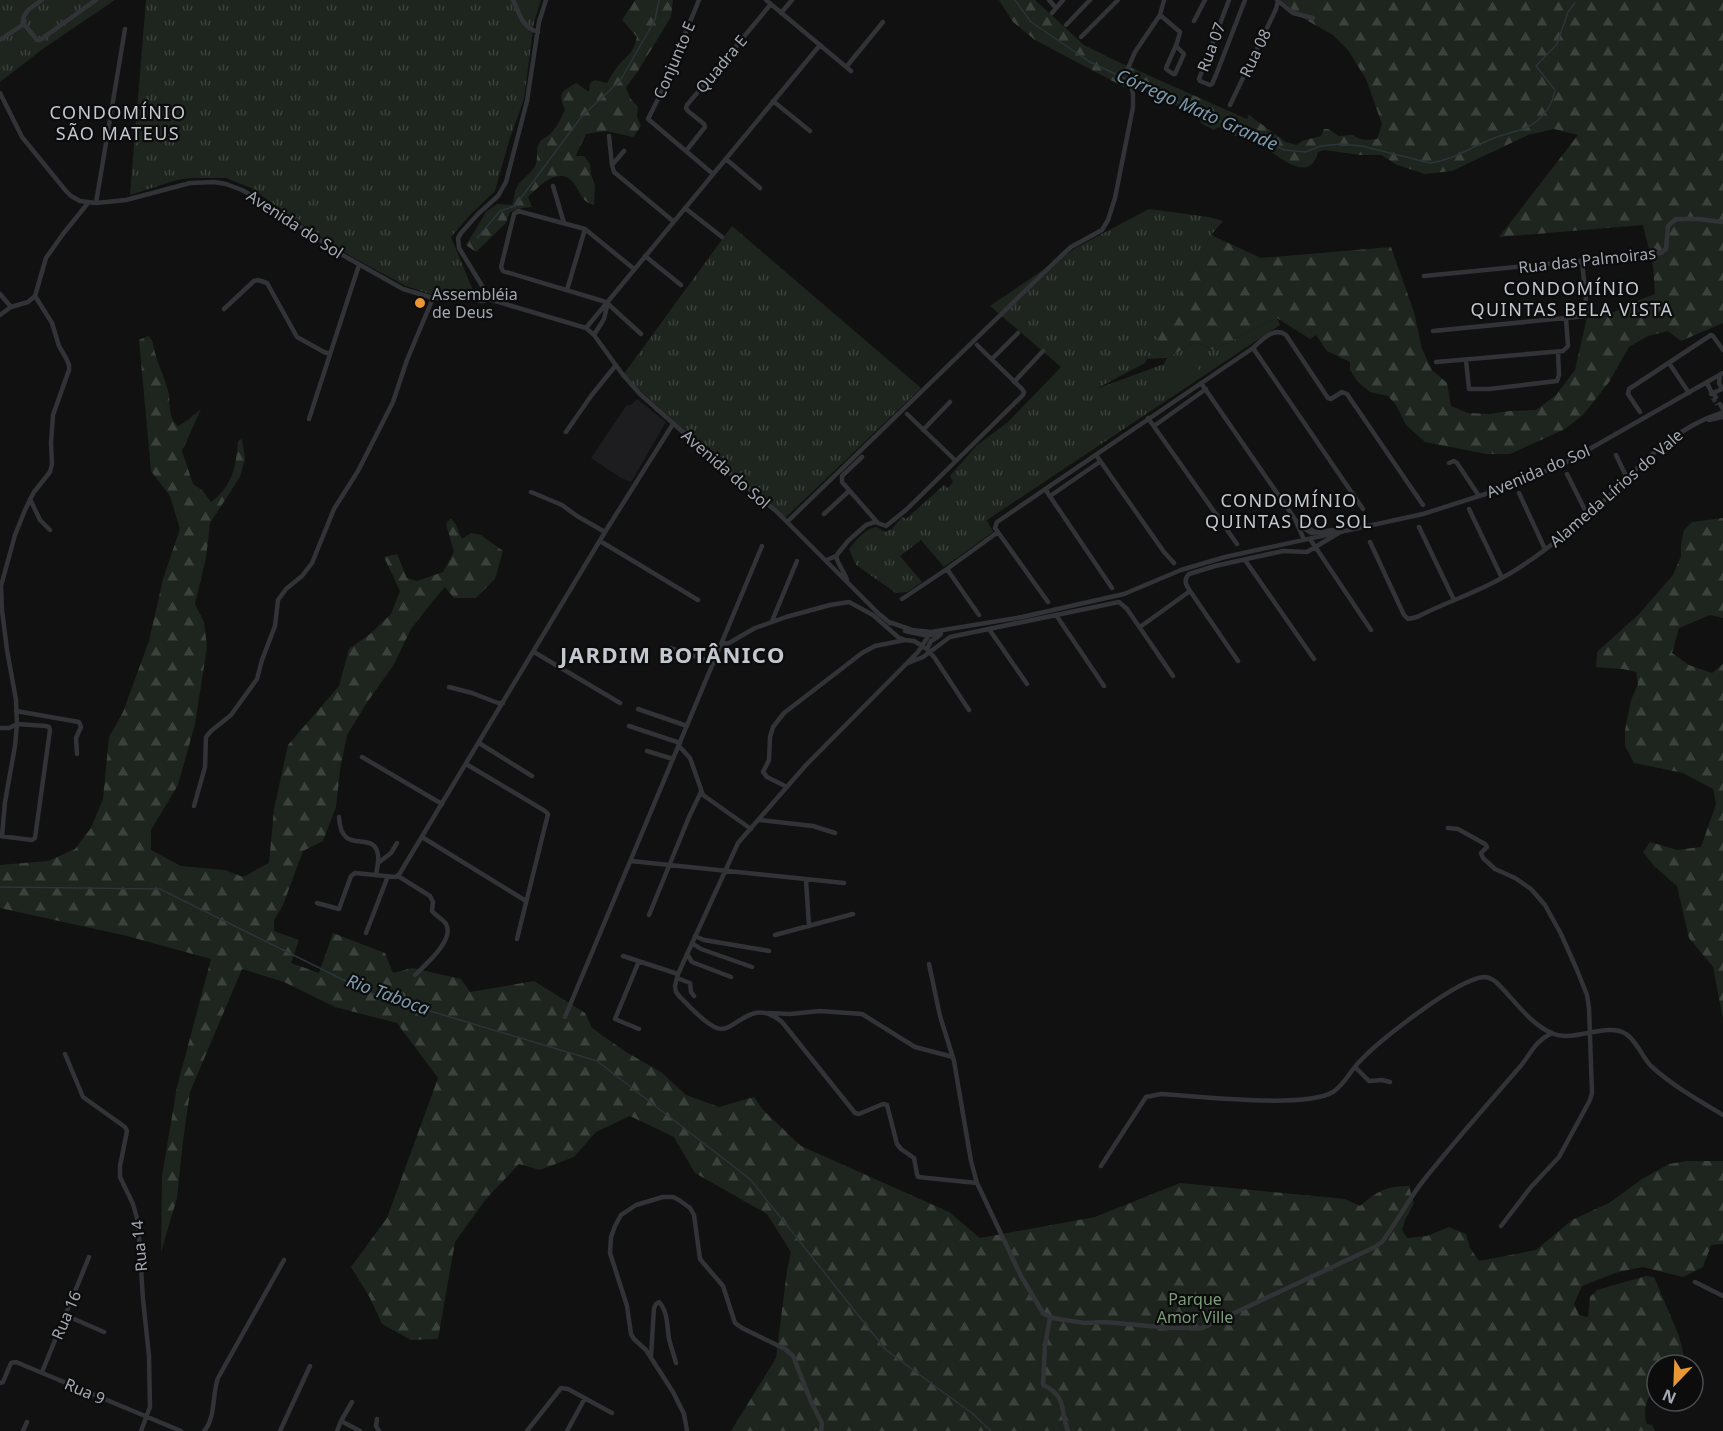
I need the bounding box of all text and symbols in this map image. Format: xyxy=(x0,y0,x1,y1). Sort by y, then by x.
street label: Conjunto E xyxy=(648,18,700,102)
street label: Rua 07 xyxy=(1192,19,1230,75)
street label: Rua 08 xyxy=(1234,25,1276,81)
street label: Quadra E xyxy=(690,30,752,98)
water label: Córrego Mato Grande xyxy=(1113,63,1282,155)
district label: CONDOMÍNIO SÃO MATEUS xyxy=(49,100,187,145)
street label: Avenida do Sol xyxy=(243,185,347,263)
street label: Rua das Palmoiras xyxy=(1517,242,1657,278)
district label: CONDOMÍNIO QUINTAS BELA VISTA xyxy=(1470,276,1674,321)
place label: Assembléia de Deus xyxy=(432,283,518,323)
marker: Assembléia de Deus xyxy=(413,296,427,310)
street label: Avenida do Sol xyxy=(677,424,775,514)
street label: Alameda Lírios do Vale xyxy=(1545,424,1687,552)
street label: Avenida do Sol xyxy=(1483,439,1593,503)
district label: CONDOMÍNIO QUINTAS DO SOL xyxy=(1205,488,1373,533)
district label: JARDIM BOTÂNICO xyxy=(558,639,786,669)
water label: Rio Taboca xyxy=(344,968,433,1020)
street label: Rua 14 xyxy=(126,1219,152,1273)
street label: Rua 16 xyxy=(46,1287,86,1343)
park label: Parque Amor Ville xyxy=(1157,1288,1233,1328)
north arrow xyxy=(1645,1353,1705,1413)
street label: Rua 9 xyxy=(61,1373,109,1409)
text: N xyxy=(1659,1384,1679,1409)

